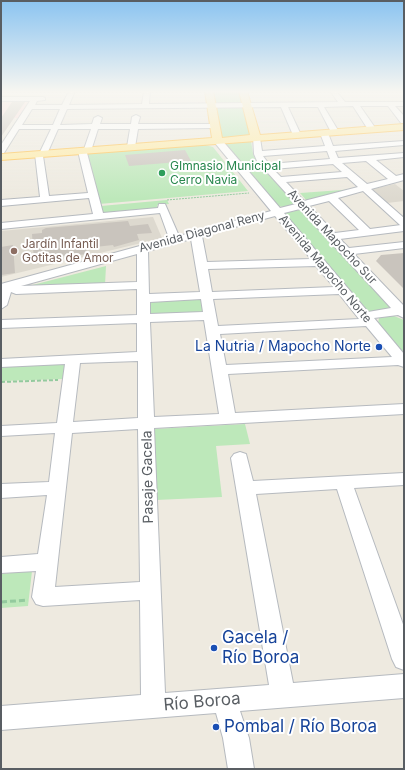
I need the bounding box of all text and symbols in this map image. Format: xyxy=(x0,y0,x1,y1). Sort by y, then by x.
place label: GImnasio Municipal Cerro Navia xyxy=(170,159,281,187)
marker: GImnasio Municipal Cerro Navia xyxy=(157,168,167,178)
street label: Avenida Mapocho Sur xyxy=(284,187,380,287)
street label: Avenida Diagonal Reny xyxy=(138,208,266,256)
street label: Avenida Mapocho Norte xyxy=(276,212,374,326)
place label: Jardín Infantil Gotitas de Amor xyxy=(22,237,114,265)
marker: Jardín Infantil Gotitas de Amor xyxy=(9,246,19,256)
place label: La Nutria / Mapocho Norte xyxy=(195,339,371,355)
marker: La Nutria / Mapocho Norte xyxy=(374,342,384,352)
street label: Pasaje Gacela xyxy=(139,430,157,524)
place label: Gacela / Río Boroa xyxy=(222,628,299,668)
marker: Gacela / Río Boroa xyxy=(209,643,219,653)
street label: Río Boroa xyxy=(163,688,241,716)
place label: Pombal / Río Boroa xyxy=(224,717,377,737)
marker: Pombal / Río Boroa xyxy=(211,722,221,732)

